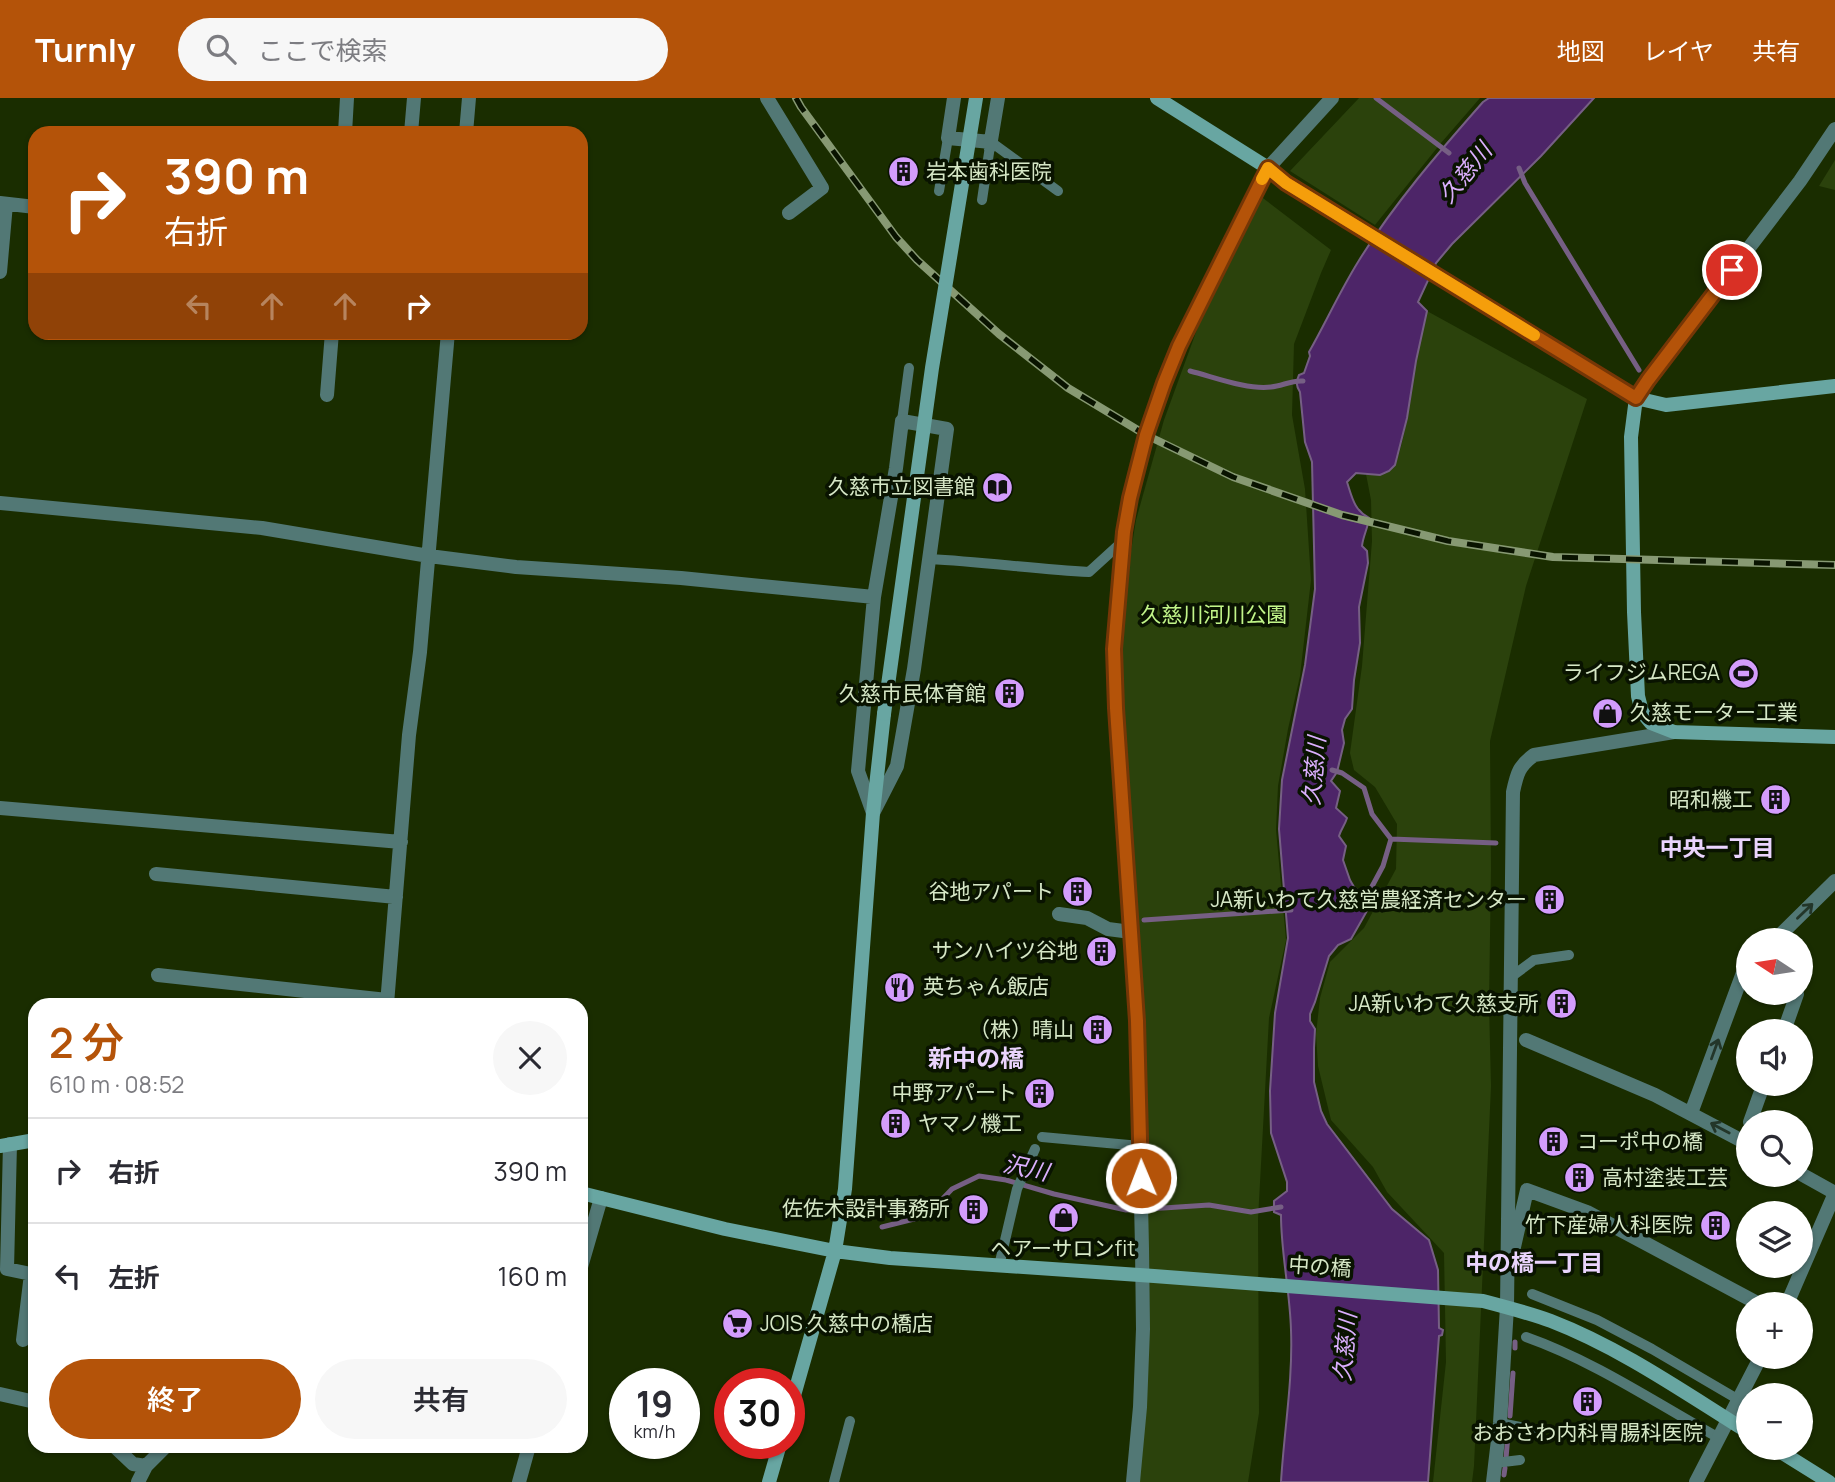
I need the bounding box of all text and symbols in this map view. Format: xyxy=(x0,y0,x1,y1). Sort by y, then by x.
search box xyxy=(178,18,668,81)
text: Turnly xyxy=(35,27,136,72)
icon: search xyxy=(202,30,240,68)
text: ここで検索 xyxy=(258,32,388,68)
text: 地図 xyxy=(1557,34,1605,67)
text: レイヤ xyxy=(1643,34,1714,67)
text: 共有 xyxy=(1752,34,1800,67)
water label: 久慈川 xyxy=(1430,133,1500,209)
text: 390 m xyxy=(164,142,309,209)
icon: right xyxy=(49,154,140,245)
building icon: 岩本歯科医院 xyxy=(886,155,920,189)
place label: 岩本歯科医院 xyxy=(926,157,1052,185)
text: 右折 xyxy=(164,209,228,253)
pin xyxy=(1702,240,1762,300)
icon: arrive xyxy=(1713,251,1751,289)
icon: left xyxy=(180,287,218,325)
icon: ahead xyxy=(253,287,291,325)
icon: ahead xyxy=(326,287,364,325)
icon: right xyxy=(399,287,437,325)
library icon: 久慈市立図書館 xyxy=(981,470,1015,504)
place label: 久慈市立図書館 xyxy=(828,472,975,500)
park label: 久慈川河川公園 xyxy=(1141,600,1288,628)
sports icon: ライフジムREGA xyxy=(1726,656,1760,690)
place label: ライフジムREGA xyxy=(1563,658,1720,686)
building icon: 久慈市民体育館 xyxy=(992,677,1026,711)
place label: 久慈市民体育館 xyxy=(839,679,986,707)
shop icon: 久慈モーター工業 xyxy=(1590,696,1624,730)
place label: 久慈モーター工業 xyxy=(1630,698,1798,726)
water label: 久慈川 xyxy=(1294,732,1332,807)
building icon: 昭和機工 xyxy=(1759,783,1793,817)
place label: 昭和機工 xyxy=(1669,785,1753,813)
district label: 中央一丁目 xyxy=(1660,831,1775,863)
building icon: 谷地アパート xyxy=(1060,875,1094,909)
place label: 谷地アパート xyxy=(928,877,1054,905)
building icon: JA新いわて久慈営農経済センター xyxy=(1533,883,1567,917)
place label: JA新いわて久慈営農経済センター xyxy=(1210,885,1527,913)
one-way arrow xyxy=(1796,902,1813,919)
north arrow xyxy=(1736,928,1813,1004)
map controls xyxy=(1736,928,1813,1460)
building icon: サンハイツ谷地 xyxy=(1084,934,1118,968)
place label: サンハイツ谷地 xyxy=(931,936,1078,964)
restaurant icon: 英ちゃん飯店 xyxy=(883,970,917,1004)
place label: 英ちゃん飯店 xyxy=(923,972,1049,1000)
building icon: JA新いわて久慈支所 xyxy=(1545,987,1579,1021)
place label: JA新いわて久慈支所 xyxy=(1348,989,1539,1017)
text: 2 分 xyxy=(49,1013,124,1071)
building icon: （株）晴山 xyxy=(1080,1013,1114,1047)
place label: （株）晴山 xyxy=(969,1015,1074,1043)
button: sound xyxy=(1736,1019,1813,1096)
button: close xyxy=(493,1021,567,1095)
one-way arrow xyxy=(1710,1038,1722,1060)
district label: 新中の橋 xyxy=(928,1041,1024,1074)
text: 610 m · 08:52 xyxy=(49,1068,184,1100)
building icon: 中野アパート xyxy=(1023,1076,1057,1110)
place label: 中野アパート xyxy=(891,1078,1017,1106)
building icon: ヤマノ機工 xyxy=(878,1107,912,1141)
place label: ヤマノ機工 xyxy=(918,1109,1022,1137)
button: search xyxy=(1736,1110,1813,1187)
one-way arrow xyxy=(1710,1121,1731,1134)
building icon: コーポ中の橋 xyxy=(1537,1125,1571,1159)
place label: コーポ中の橋 xyxy=(1577,1127,1703,1155)
position arrow xyxy=(1104,1141,1178,1215)
water label: 沢川 xyxy=(1000,1147,1055,1188)
icon: right xyxy=(49,1152,87,1190)
text: 390 m xyxy=(493,1153,567,1189)
text: 右折 xyxy=(108,1154,160,1190)
building icon: 高村塗装工芸 xyxy=(1562,1161,1596,1195)
place label: 高村塗装工芸 xyxy=(1602,1163,1728,1191)
building icon: 佐佐木設計事務所 xyxy=(956,1192,990,1226)
place label: 佐佐木設計事務所 xyxy=(782,1194,950,1222)
shop icon: ヘアーサロンfit xyxy=(1046,1200,1080,1234)
button: layers xyxy=(1736,1201,1813,1278)
building icon: 竹下産婦人科医院 xyxy=(1699,1208,1733,1242)
place label: 竹下産婦人科医院 xyxy=(1525,1210,1693,1238)
place label: ヘアーサロンfit xyxy=(990,1234,1136,1262)
district label: 中の橋一丁目 xyxy=(1465,1246,1603,1278)
street label: 中の橋 xyxy=(1288,1250,1352,1282)
icon: left xyxy=(49,1257,87,1295)
text: 160 m xyxy=(498,1258,567,1294)
text: 左折 xyxy=(108,1259,160,1295)
button: + xyxy=(1736,1292,1813,1369)
supermarket icon: JOIS 久慈中の橋店 xyxy=(720,1307,754,1341)
water label: 久慈川 xyxy=(1325,1308,1363,1383)
place label: JOIS 久慈中の橋店 xyxy=(760,1309,933,1337)
button: 終了 xyxy=(49,1359,301,1439)
button: 共有 xyxy=(315,1359,567,1439)
speed limit sign: 30 xyxy=(714,1368,805,1459)
text: 19 xyxy=(636,1380,673,1428)
button: − xyxy=(1736,1383,1813,1460)
building icon: おおさわ内科胃腸科医院 xyxy=(1571,1384,1605,1418)
place label: おおさわ内科胃腸科医院 xyxy=(1473,1418,1704,1446)
text: km/h xyxy=(634,1419,675,1443)

